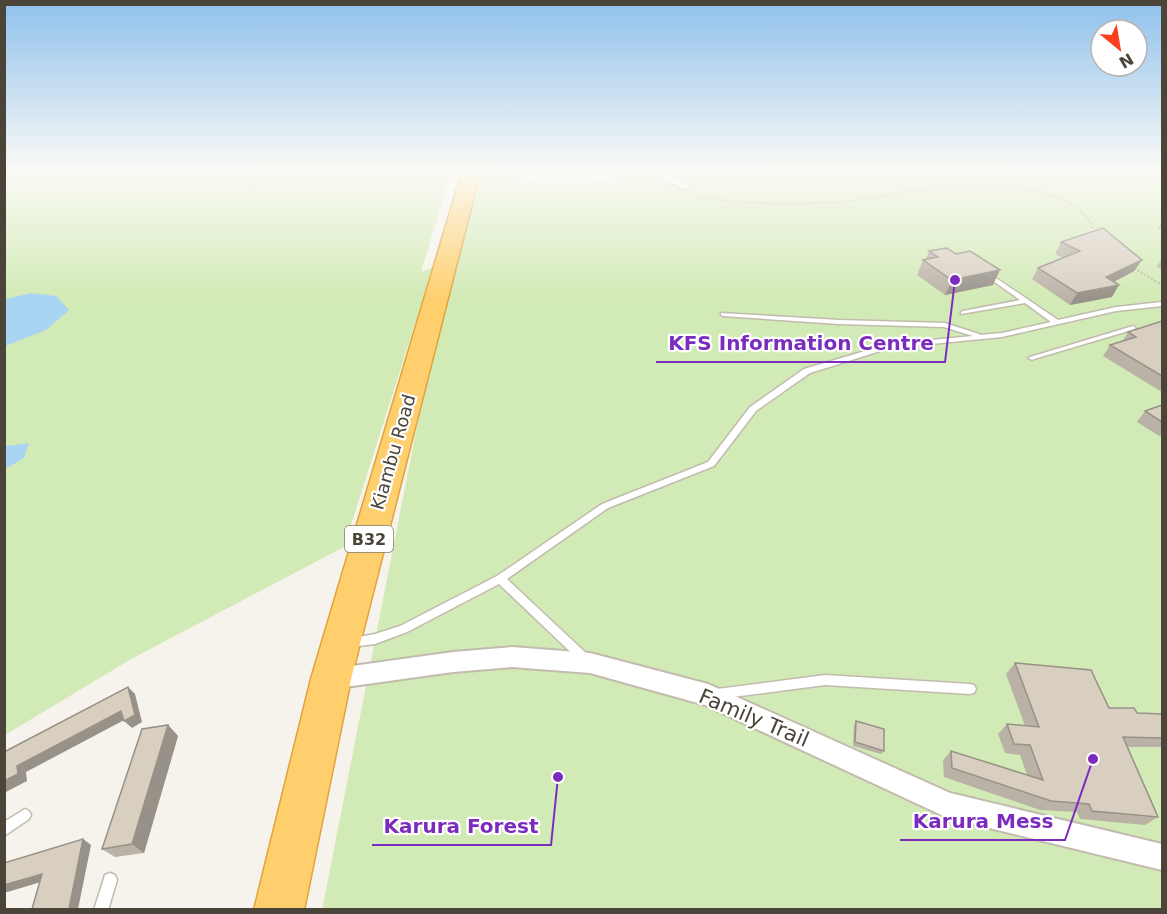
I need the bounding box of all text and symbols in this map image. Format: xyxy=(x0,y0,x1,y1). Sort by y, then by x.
north arrow xyxy=(1089,18,1149,78)
text: N xyxy=(1116,49,1137,72)
callout: KFS Information Centre xyxy=(656,324,945,362)
text: KFS Information Centre xyxy=(668,331,934,355)
street label: Kiambu Road xyxy=(366,392,420,512)
road number: B32 xyxy=(345,526,393,552)
street label: Family Trail xyxy=(695,684,813,752)
callout: Karura Mess xyxy=(900,802,1065,840)
callout: Karura Forest xyxy=(372,807,551,845)
text: Karura Mess xyxy=(913,809,1053,833)
text: Karura Forest xyxy=(384,814,539,838)

